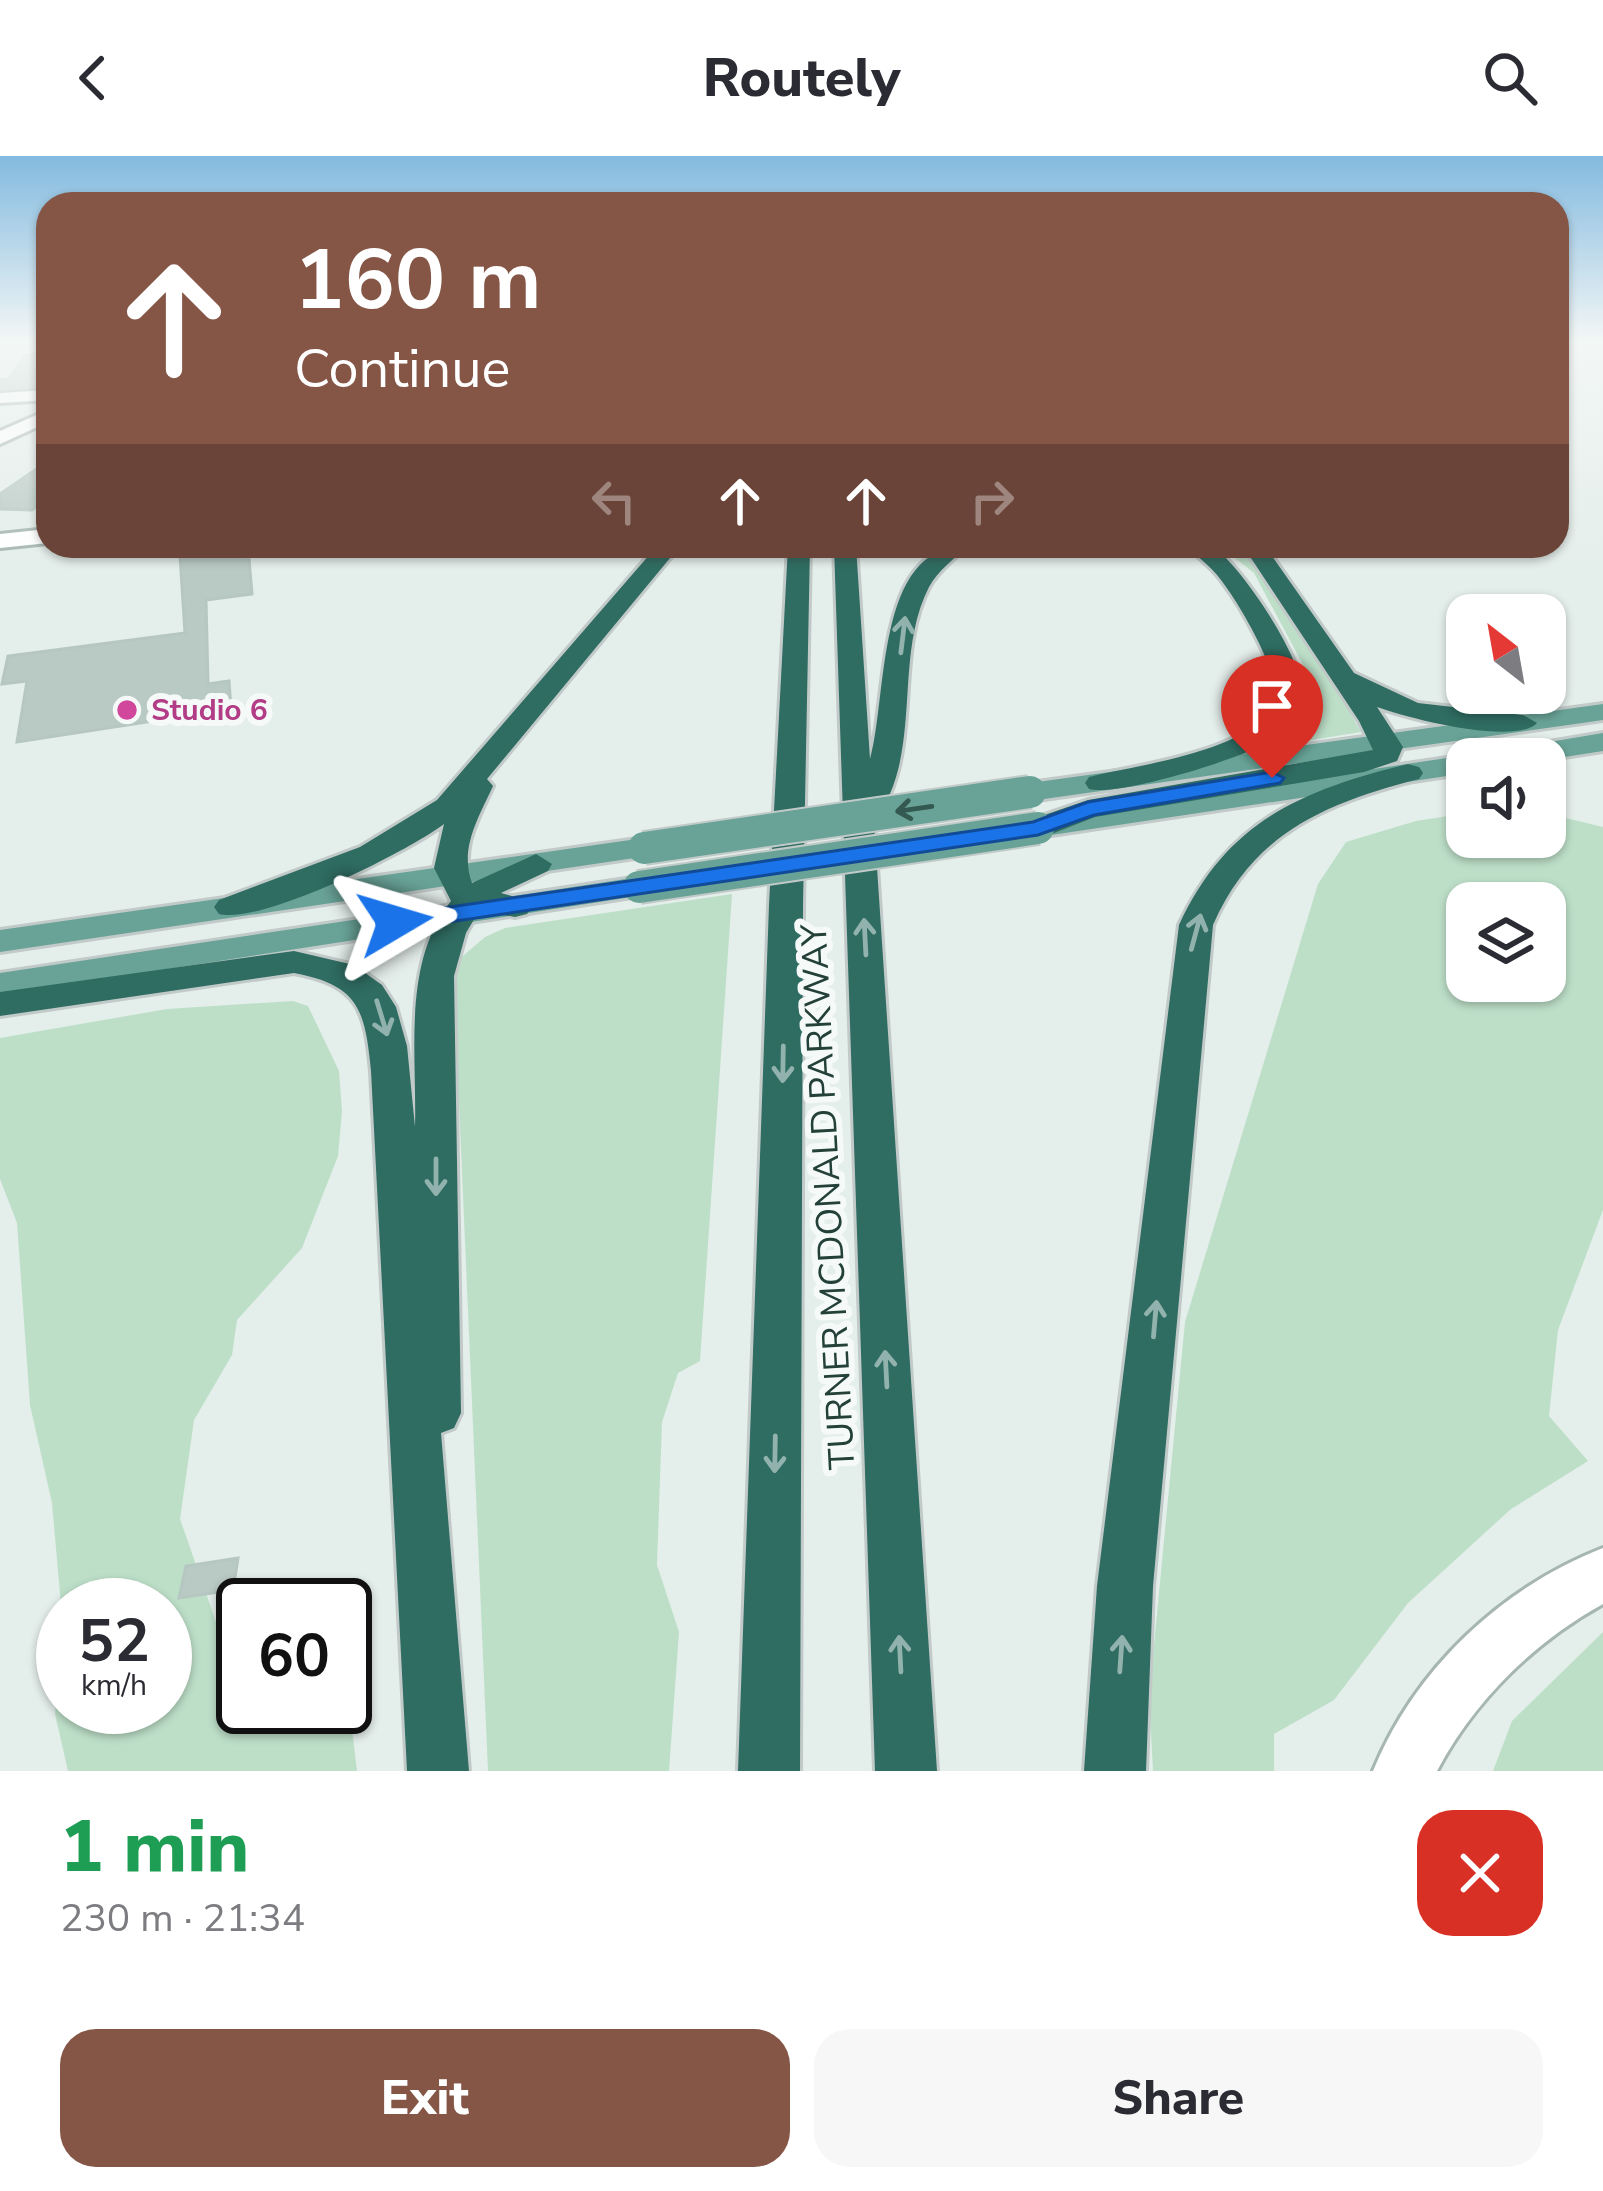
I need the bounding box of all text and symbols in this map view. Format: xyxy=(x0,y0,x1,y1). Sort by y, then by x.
text: Routely xyxy=(703,41,900,115)
icon: back xyxy=(60,45,126,111)
icon: search xyxy=(1477,45,1543,111)
text: 160 m xyxy=(294,223,542,338)
icon: ahead xyxy=(96,240,252,396)
text: Continue xyxy=(294,332,510,406)
icon: left xyxy=(581,468,647,534)
icon: ahead xyxy=(707,468,773,534)
icon: ahead xyxy=(833,468,899,534)
icon: right xyxy=(959,468,1025,534)
north arrow xyxy=(1446,594,1566,714)
map controls xyxy=(1446,594,1566,1002)
one-way arrow xyxy=(893,616,915,655)
pin xyxy=(1221,655,1323,778)
icon: arrive xyxy=(1239,673,1305,739)
place label: Studio 6 xyxy=(151,690,268,731)
marker: Studio 6 xyxy=(114,697,140,723)
button: sound xyxy=(1446,738,1566,858)
one-way arrow xyxy=(895,798,934,821)
position arrow xyxy=(332,859,458,985)
button: layers xyxy=(1446,882,1566,1002)
one-way arrow xyxy=(1186,913,1208,951)
one-way arrow xyxy=(853,918,876,957)
street label: TURNER MCDONALD PARKWAY xyxy=(790,922,867,1471)
one-way arrow xyxy=(372,998,394,1036)
one-way arrow xyxy=(771,1044,794,1083)
one-way arrow xyxy=(425,1157,447,1196)
one-way arrow xyxy=(1144,1300,1167,1339)
one-way arrow xyxy=(874,1350,897,1389)
one-way arrow xyxy=(764,1434,786,1473)
speed limit sign: 60 xyxy=(216,1578,372,1734)
text: 52 xyxy=(78,1600,150,1682)
one-way arrow xyxy=(888,1635,911,1674)
one-way arrow xyxy=(1109,1635,1132,1674)
text: km/h xyxy=(81,1665,147,1706)
text: 1 min xyxy=(60,1798,249,1896)
button: close xyxy=(1417,1810,1543,1936)
text: 230 m · 21:34 xyxy=(60,1892,305,1945)
button: Exit xyxy=(60,2029,790,2167)
button: Share xyxy=(814,2029,1543,2167)

